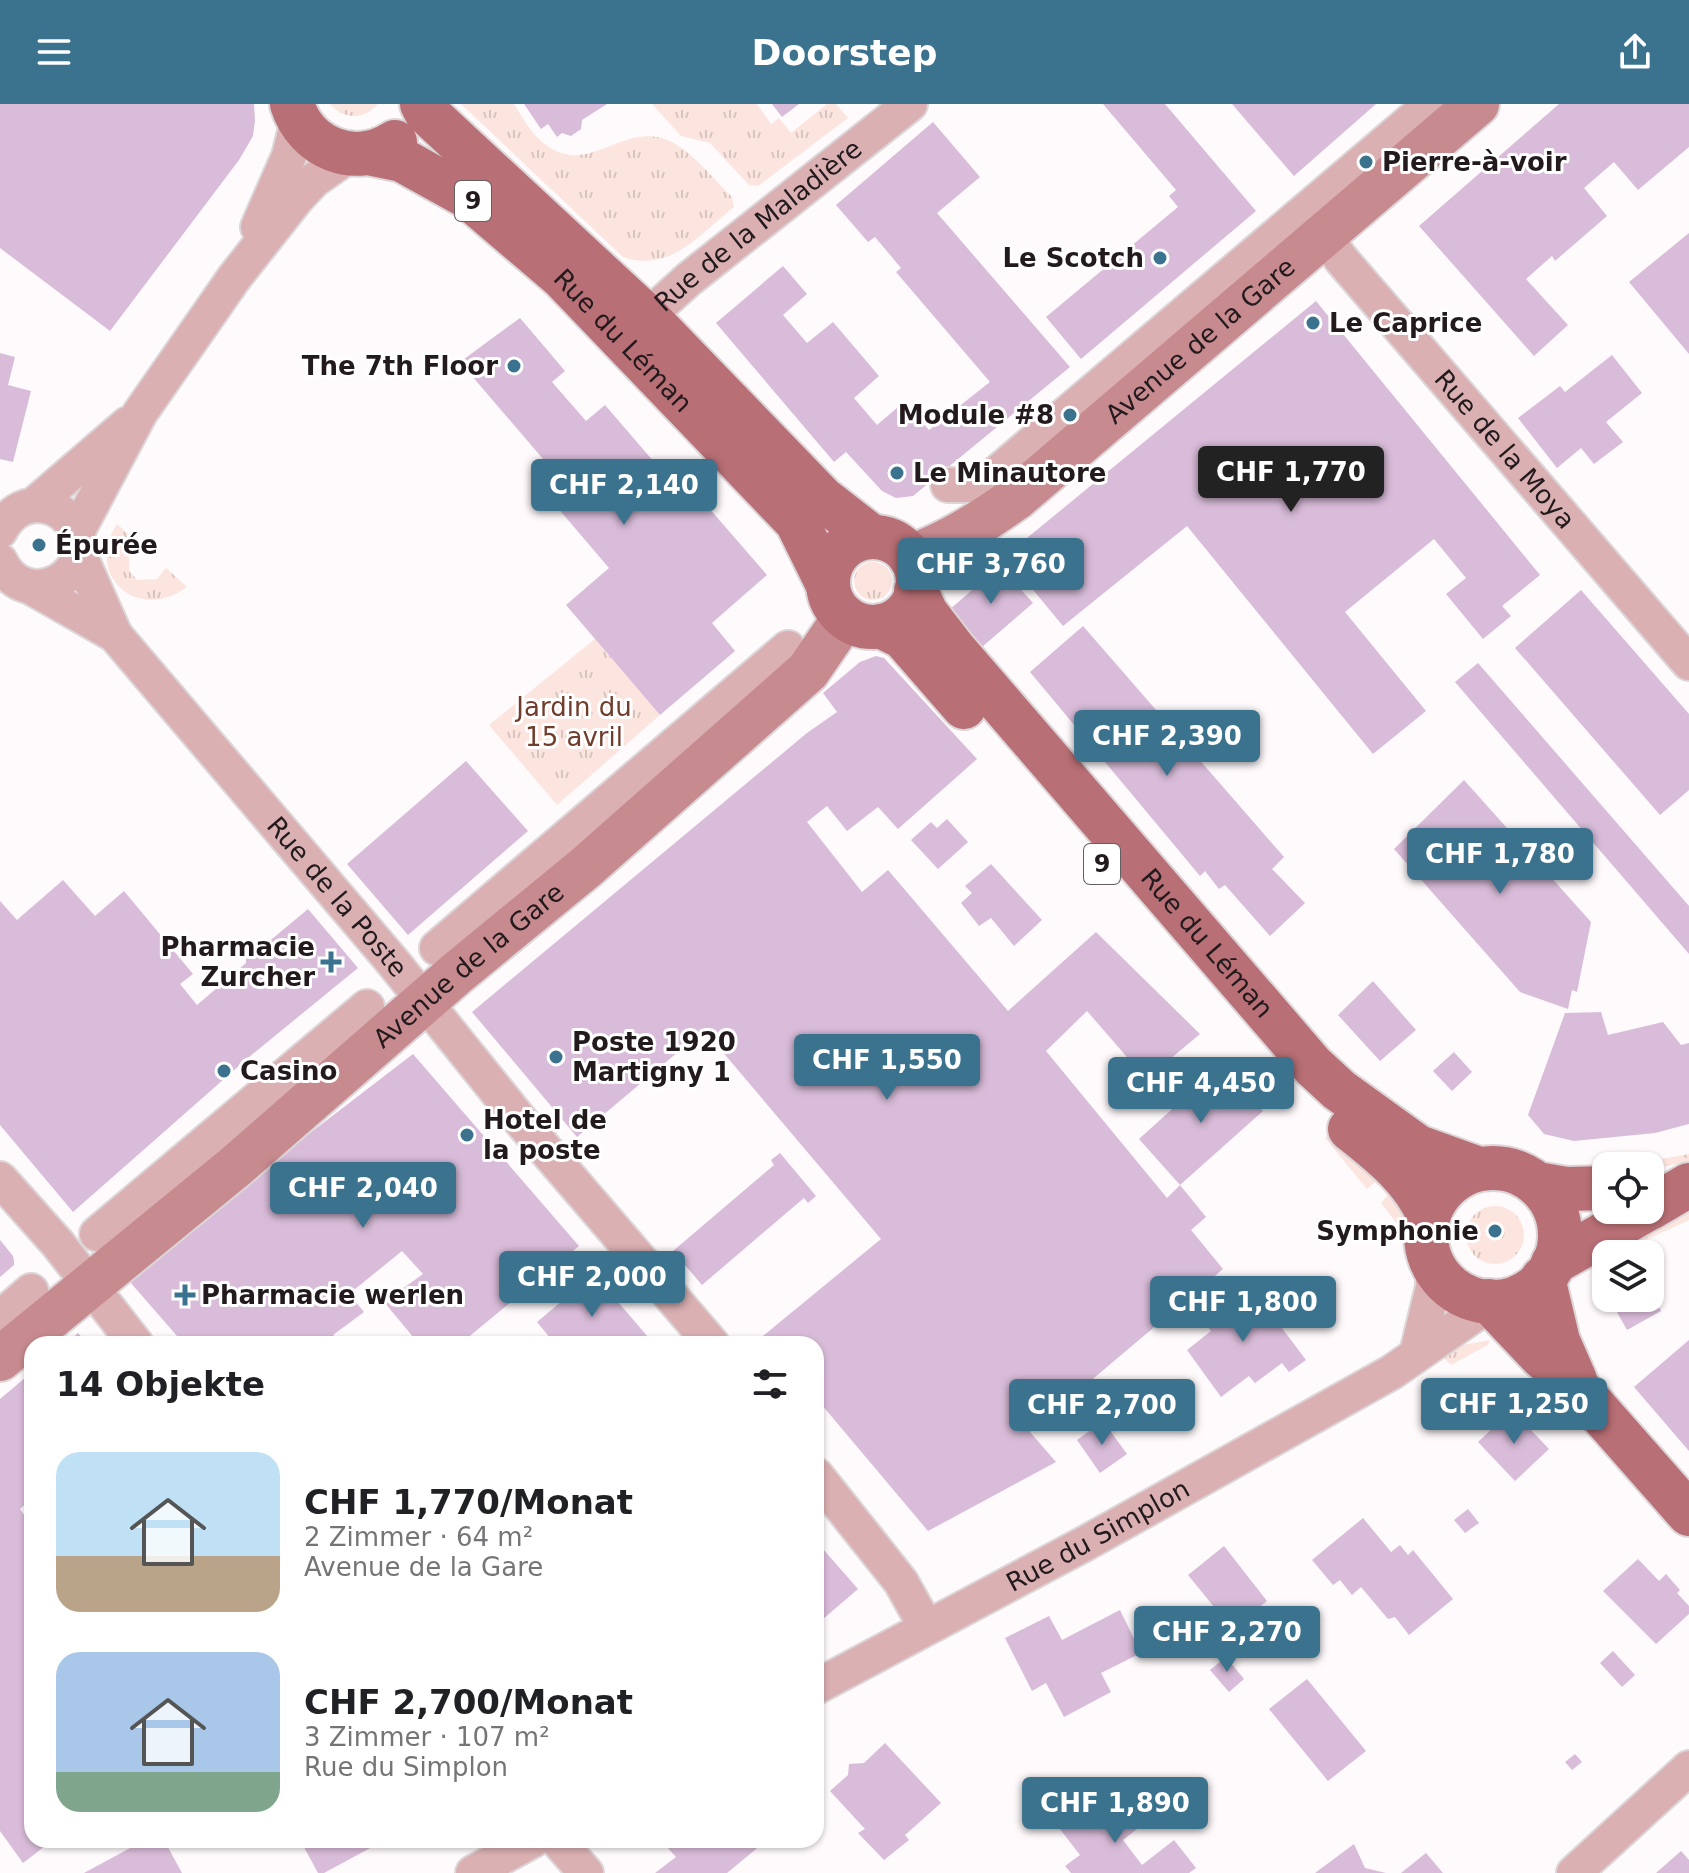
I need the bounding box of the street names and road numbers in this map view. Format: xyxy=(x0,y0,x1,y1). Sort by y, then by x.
street label: Rue de la Maladière xyxy=(648,133,868,318)
road number: 9 xyxy=(455,181,491,221)
street label: Avenue de la Gare xyxy=(1099,251,1301,430)
street label: Rue du Léman xyxy=(548,263,698,418)
street label: Rue de la Moya xyxy=(1428,364,1581,535)
street label: Rue de la Poste xyxy=(261,811,414,983)
road number: 9 xyxy=(1084,844,1120,884)
street label: Rue du Léman xyxy=(1135,863,1280,1024)
street label: Avenue de la Gare xyxy=(367,877,570,1054)
street label: Rue du Simplon xyxy=(1001,1473,1195,1598)

